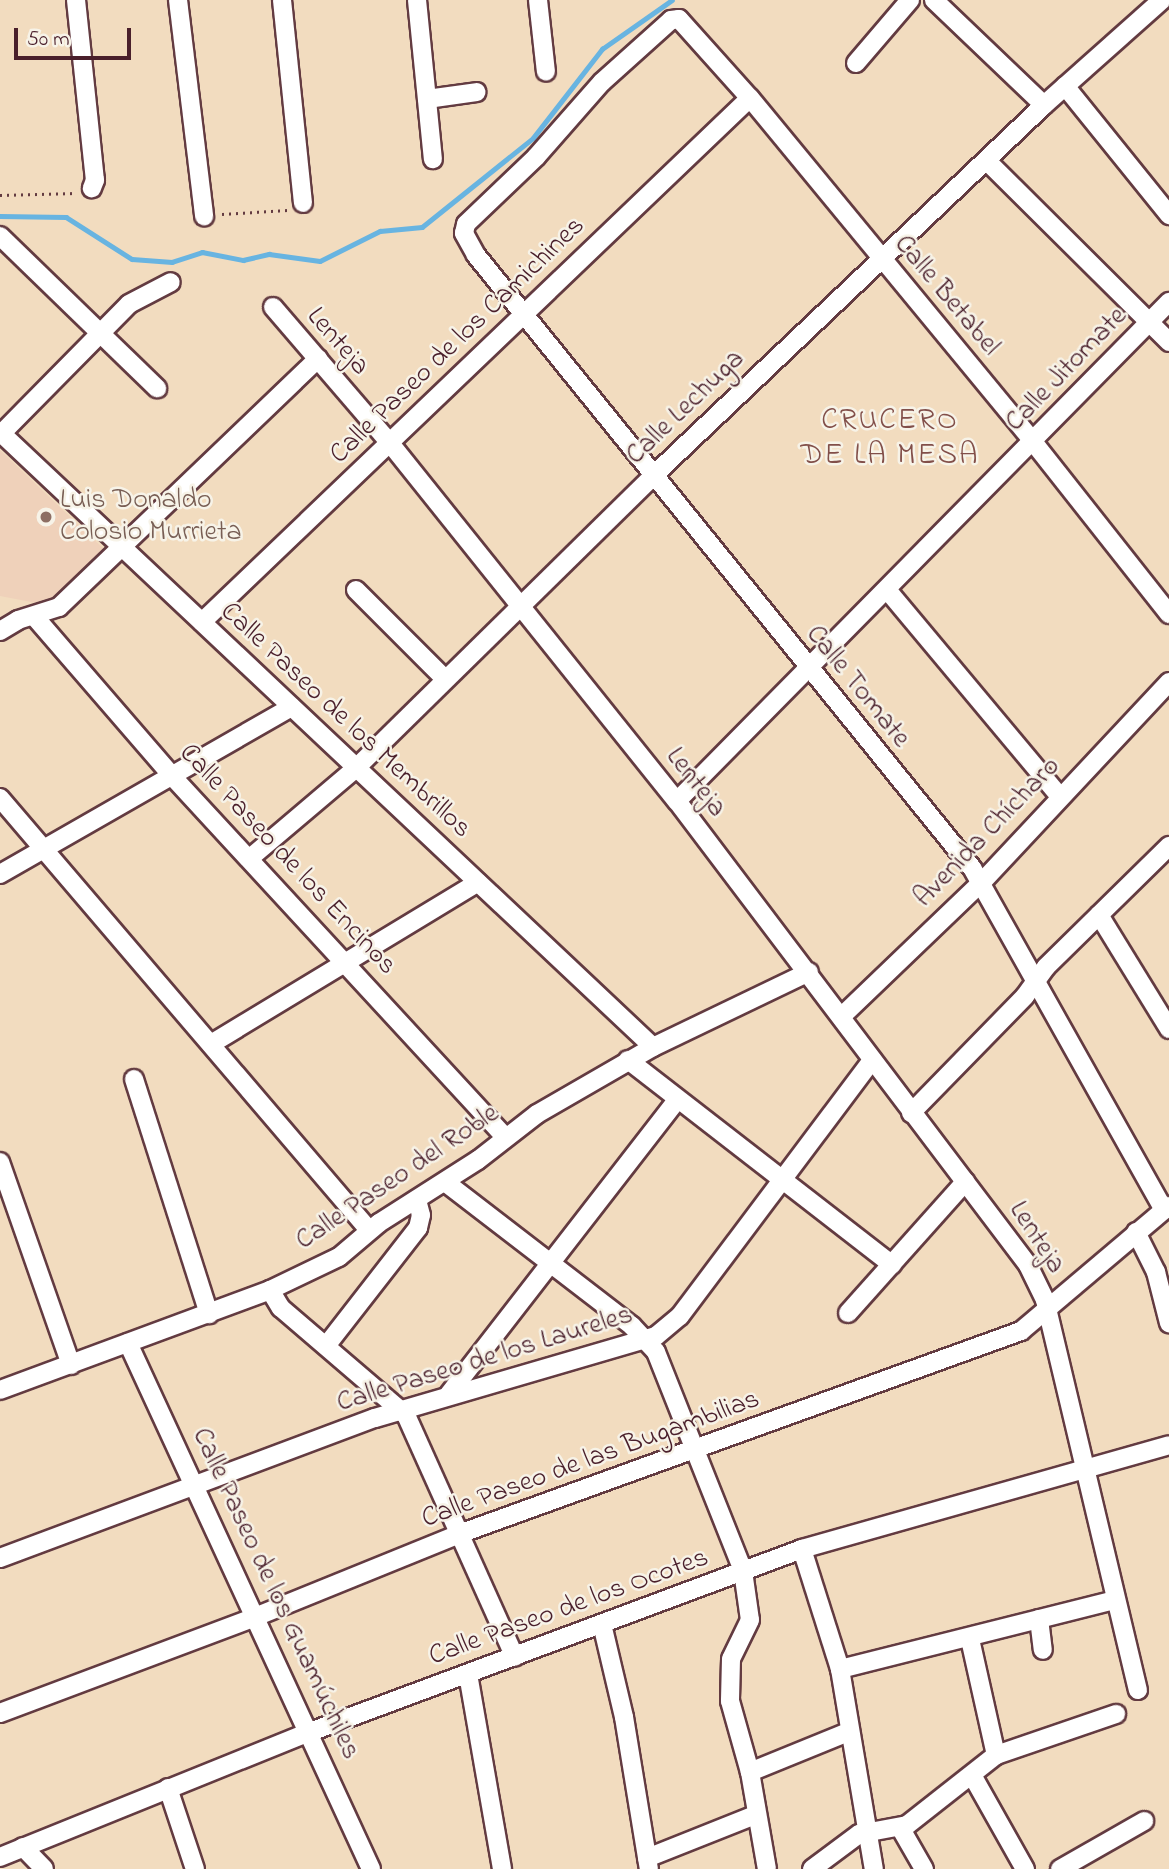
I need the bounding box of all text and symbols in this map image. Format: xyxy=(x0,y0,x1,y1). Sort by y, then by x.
scale bar xyxy=(18,14,135,58)
text: 50 m xyxy=(27,25,70,55)
street label: Calle Paseo de los Camichines xyxy=(323,210,593,472)
street label: Calle Betabel xyxy=(886,229,1006,363)
street label: Calle Jitomate xyxy=(999,300,1135,440)
street label: Lenteja xyxy=(298,301,376,383)
street label: Calle Lechuga xyxy=(620,343,752,473)
district label: CRUCERO DE LA MESA xyxy=(802,403,978,474)
place label: Luis Donaldo Colosio Murrieta xyxy=(60,484,242,550)
marker: Luis Donaldo Colosio Murrieta xyxy=(38,509,54,525)
street label: Calle Paseo de los Membrillos xyxy=(212,596,478,846)
street label: Calle Tomate xyxy=(797,619,917,755)
street label: Calle Paseo de los Encinos xyxy=(171,737,403,983)
street label: Lenteja xyxy=(657,741,733,825)
street label: Avenida Chícharo xyxy=(908,751,1068,915)
street label: Calle Paseo del Roble xyxy=(290,1098,506,1258)
street label: Lenteja xyxy=(1000,1196,1072,1280)
street label: Calle Paseo de los Laureles xyxy=(333,1299,637,1421)
street label: Calle Paseo de las Bugambilias xyxy=(418,1383,764,1537)
street label: Calle Paseo de los Guamúchiles xyxy=(183,1423,367,1765)
street label: Calle Paseo de los Ocotes xyxy=(425,1542,713,1674)

